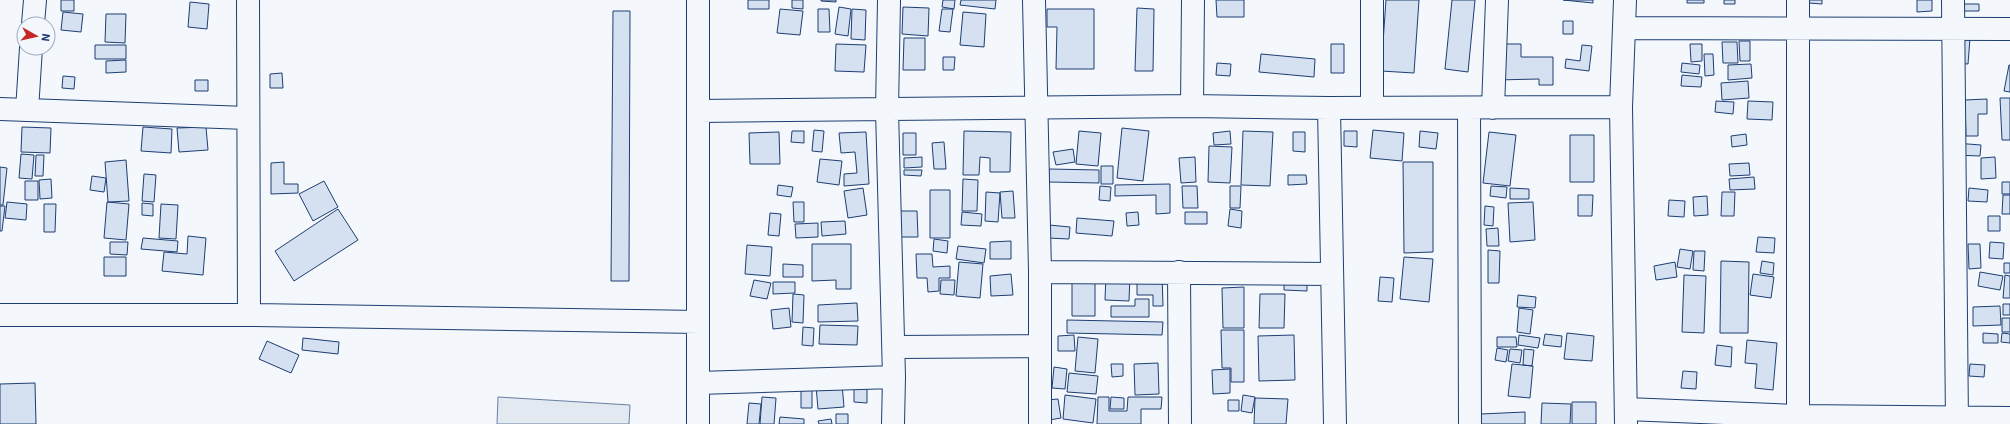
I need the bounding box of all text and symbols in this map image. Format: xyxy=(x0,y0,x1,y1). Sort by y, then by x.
north arrow xyxy=(16,16,56,56)
text: N xyxy=(38,32,53,42)

